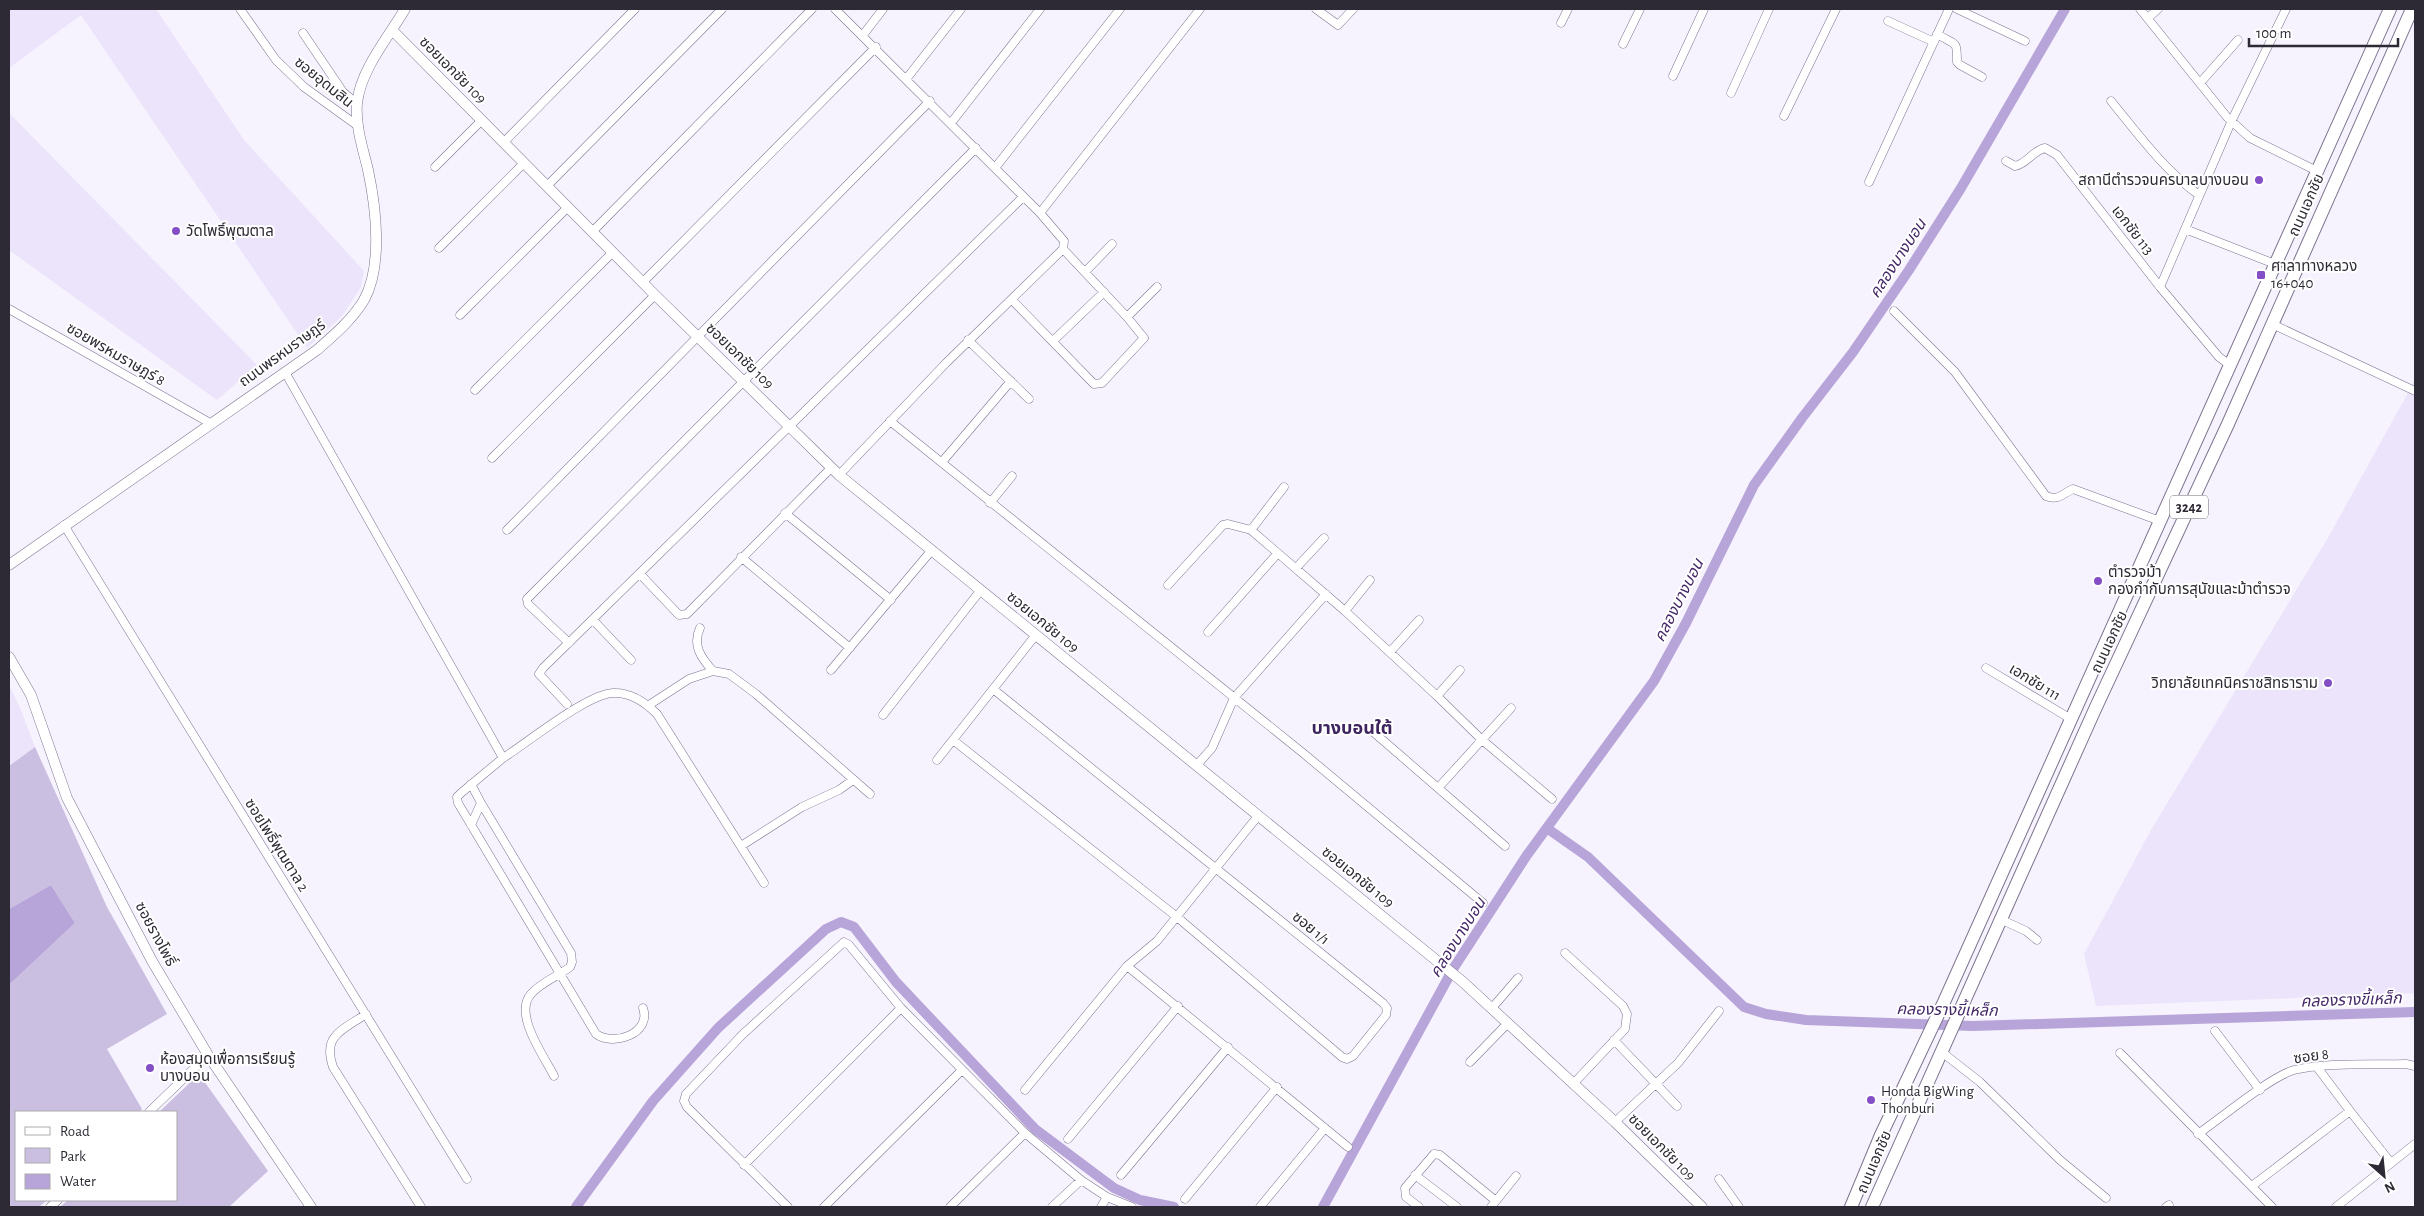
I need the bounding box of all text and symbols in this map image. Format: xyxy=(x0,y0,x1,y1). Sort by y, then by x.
scale bar xyxy=(2249,15,2398,47)
text: 100 m xyxy=(2256,26,2291,41)
street label: ซอยเอกชัย 109 xyxy=(416,33,490,107)
street label: ซอยอุดมสิน xyxy=(291,54,356,111)
street label: ถนนเอกชัย xyxy=(2285,171,2327,239)
place label: สถานีตำรวจนครบาลบางบอน xyxy=(2078,172,2249,188)
marker: สถานีตำรวจนครบาลบางบอน xyxy=(2253,174,2265,186)
street label: เอกชัย 113 xyxy=(2109,202,2157,258)
water label: คลองบางบอน xyxy=(1867,215,1930,301)
place label: วัดโพธิ์พุฒตาล xyxy=(186,222,274,240)
marker: วัดโพธิ์พุฒตาล xyxy=(170,225,182,237)
place label: ศาลาทางหลวง 16+040 xyxy=(2271,259,2357,291)
marker: ศาลาทางหลวง 16+040 xyxy=(2255,269,2267,281)
street label: ถนนพรหมราษฎร์ xyxy=(236,317,329,390)
street label: ซอยพรหมราษฎร์ 8 xyxy=(64,320,167,389)
street label: ซอยเอกชัย 109 xyxy=(703,320,777,392)
road number: 3242 xyxy=(2170,496,2208,518)
water label: คลองบางบอน xyxy=(1651,556,1707,644)
place label: ตำรวจม้า กองกำกับการสุนัขและม้าตำรวจ xyxy=(2108,564,2291,598)
marker: ตำรวจม้า กองกำกับการสุนัขและม้าตำรวจ xyxy=(2092,575,2104,587)
street label: ซอยเอกชัย 109 xyxy=(1004,588,1082,656)
street label: ถนนเอกชัย xyxy=(2088,609,2130,676)
street label: เอกชัย 111 xyxy=(2006,660,2064,704)
place label: วิทยาลัยเทคนิคราชสิทธาราม xyxy=(2151,675,2318,691)
marker: วิทยาลัยเทคนิคราชสิทธาราม xyxy=(2322,677,2334,689)
district label: บางบอนใต้ xyxy=(1312,719,1392,738)
street label: ซอยโพธิ์พุฒตาล 2 xyxy=(241,795,313,895)
street label: ซอยเอกชัย 109 xyxy=(1319,843,1397,911)
water label: คลองบางบอน xyxy=(1427,894,1489,980)
street label: ซอยรางโพธิ์ xyxy=(132,899,181,969)
street label: ซอย 1/1 xyxy=(1289,909,1332,948)
water label: คลองรางขี้เหล็ก xyxy=(2300,986,2403,1010)
water label: คลองรางขี้เหล็ก xyxy=(1896,997,1999,1019)
street label: ซอย 8 xyxy=(2292,1047,2330,1066)
place label: ห้องสมุดเพื่อการเรียนรู้ บางบอน xyxy=(160,1048,296,1084)
marker: ห้องสมุดเพื่อการเรียนรู้ บางบอน xyxy=(144,1062,156,1074)
place label: Honda BigWing Thonburi xyxy=(1881,1084,1974,1116)
marker: Honda BigWing Thonburi xyxy=(1865,1094,1877,1106)
street label: ซอยเอกชัย 109 xyxy=(1625,1110,1699,1184)
legend xyxy=(15,1111,178,1201)
text: Road xyxy=(60,1124,90,1139)
street label: ถนนเอกชัย xyxy=(1854,1128,1894,1196)
text: Park xyxy=(60,1149,86,1164)
north arrow xyxy=(2359,1151,2409,1201)
text: Water xyxy=(60,1174,96,1189)
text: N xyxy=(2382,1178,2397,1195)

